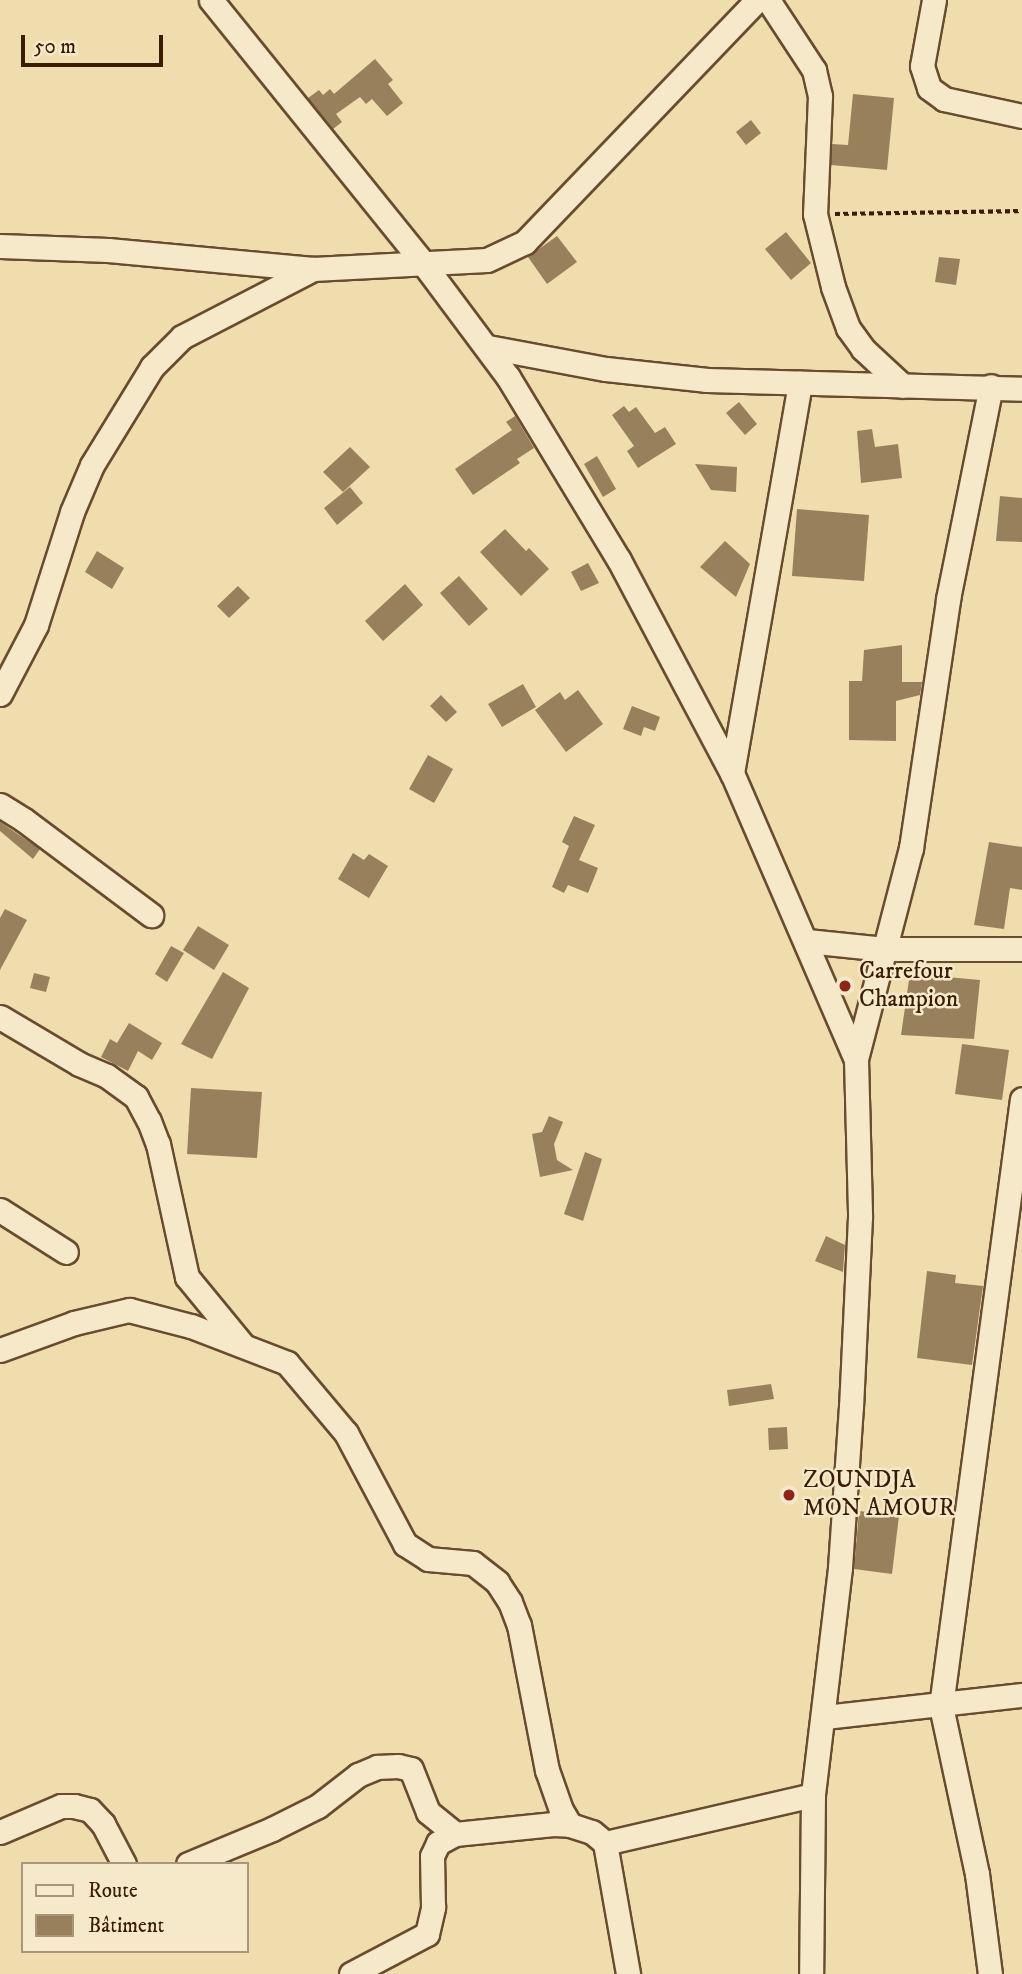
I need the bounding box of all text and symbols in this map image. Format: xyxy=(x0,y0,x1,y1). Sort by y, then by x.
scale bar xyxy=(24,21,166,65)
text: 50 m xyxy=(34,34,76,60)
place label: Carrefour Champion xyxy=(859,958,958,1014)
marker: Carrefour Champion xyxy=(837,978,853,994)
place label: ZOUNDJA MON AMOUR xyxy=(803,1467,955,1523)
marker: ZOUNDJA MON AMOUR xyxy=(781,1487,797,1503)
legend xyxy=(21,1862,248,1953)
text: Route xyxy=(88,1878,138,1904)
text: Bâtiment xyxy=(88,1913,164,1939)

